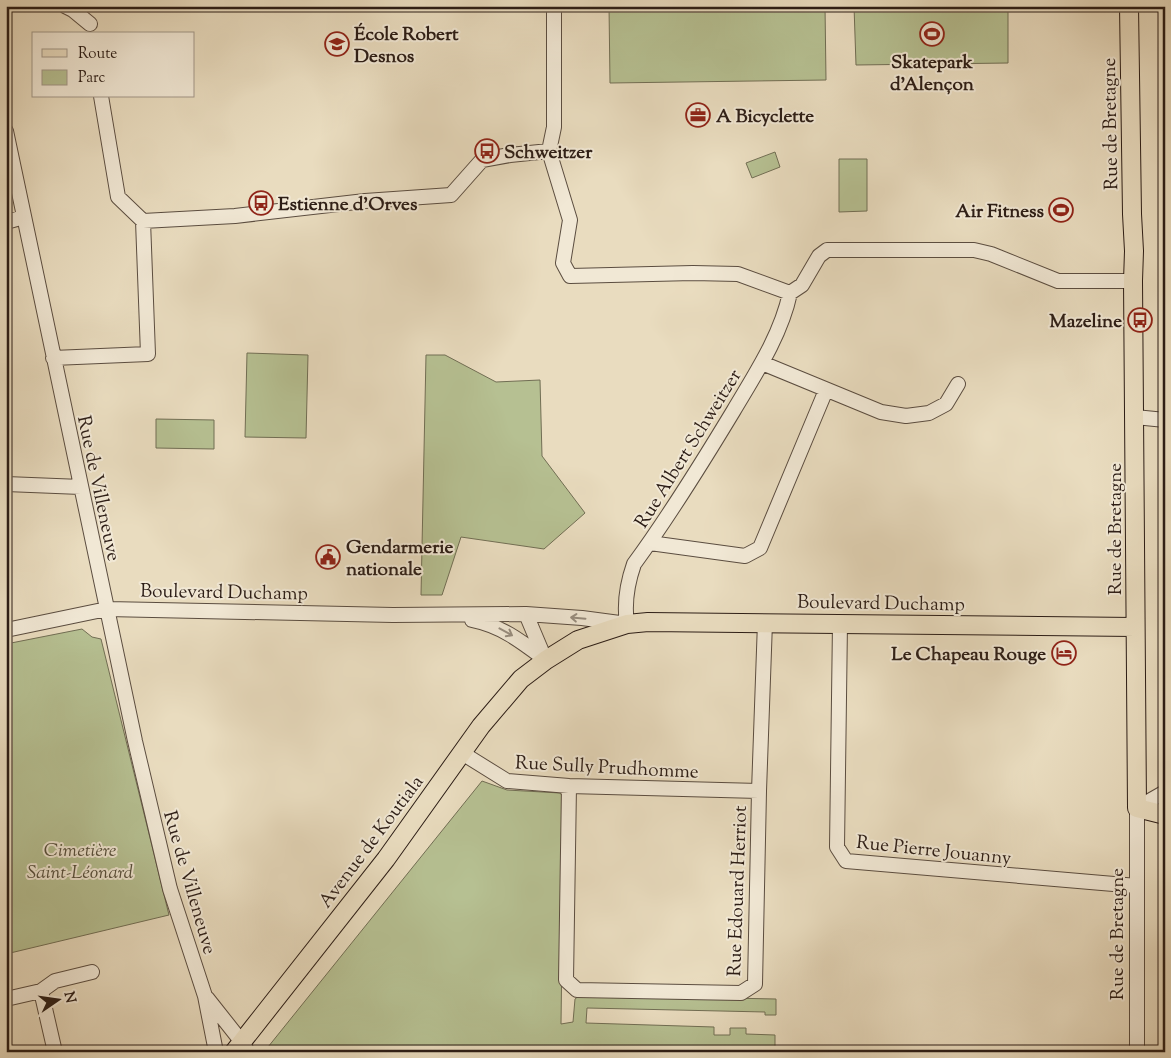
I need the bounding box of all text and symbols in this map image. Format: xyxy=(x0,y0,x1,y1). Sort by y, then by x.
sports icon: Skatepark d'Alençon xyxy=(919,21,945,47)
place label: École Robert Desnos xyxy=(354,22,459,71)
school or university icon: École Robert Desnos xyxy=(324,31,350,57)
legend xyxy=(32,32,195,98)
text: Route xyxy=(78,44,117,65)
place label: Skatepark d'Alençon xyxy=(890,50,975,99)
street label: Rue de Bretagne xyxy=(1097,57,1126,190)
text: Parc xyxy=(78,68,106,89)
office icon: A Bicyclette xyxy=(685,102,711,128)
place label: A Bicyclette xyxy=(716,104,814,131)
bus stop icon: Schweitzer xyxy=(474,138,500,164)
place label: Schweitzer xyxy=(504,140,593,167)
bus stop icon: Estienne d'Orves xyxy=(248,190,274,216)
place label: Estienne d'Orves xyxy=(278,192,418,219)
sports icon: Air Fitness xyxy=(1048,197,1074,223)
place label: Air Fitness xyxy=(955,199,1045,226)
bus stop icon: Mazeline xyxy=(1127,307,1153,333)
place label: Mazeline xyxy=(1049,309,1122,336)
street label: Rue Albert Schweitzer xyxy=(629,365,749,534)
street label: Rue de Villeneuve xyxy=(69,413,126,564)
street label: Rue de Bretagne xyxy=(1103,463,1130,595)
place label: Gendarmerie nationale xyxy=(346,535,454,584)
public building icon: Gendarmerie nationale xyxy=(315,544,341,570)
street label: Boulevard Duchamp xyxy=(140,579,308,608)
street label: Boulevard Duchamp xyxy=(797,590,965,619)
one-way arrow xyxy=(571,613,587,622)
one-way arrow xyxy=(499,627,514,637)
hotel icon: Le Chapeau Rouge xyxy=(1051,640,1077,666)
place label: Le Chapeau Rouge xyxy=(891,642,1046,669)
street label: Rue Sully Prudhomme xyxy=(514,750,700,787)
street label: Avenue de Koutiala xyxy=(313,770,431,915)
street label: Rue Edouard Herriot xyxy=(722,805,755,977)
street label: Rue de Villeneuve xyxy=(155,808,222,958)
street label: Rue Pierre Jouanny xyxy=(855,830,1013,873)
park label: Cimetière Saint-Léonard xyxy=(27,838,134,887)
street label: Rue de Bretagne xyxy=(1105,868,1132,1000)
north arrow xyxy=(32,976,82,1026)
text: N xyxy=(58,990,80,1005)

